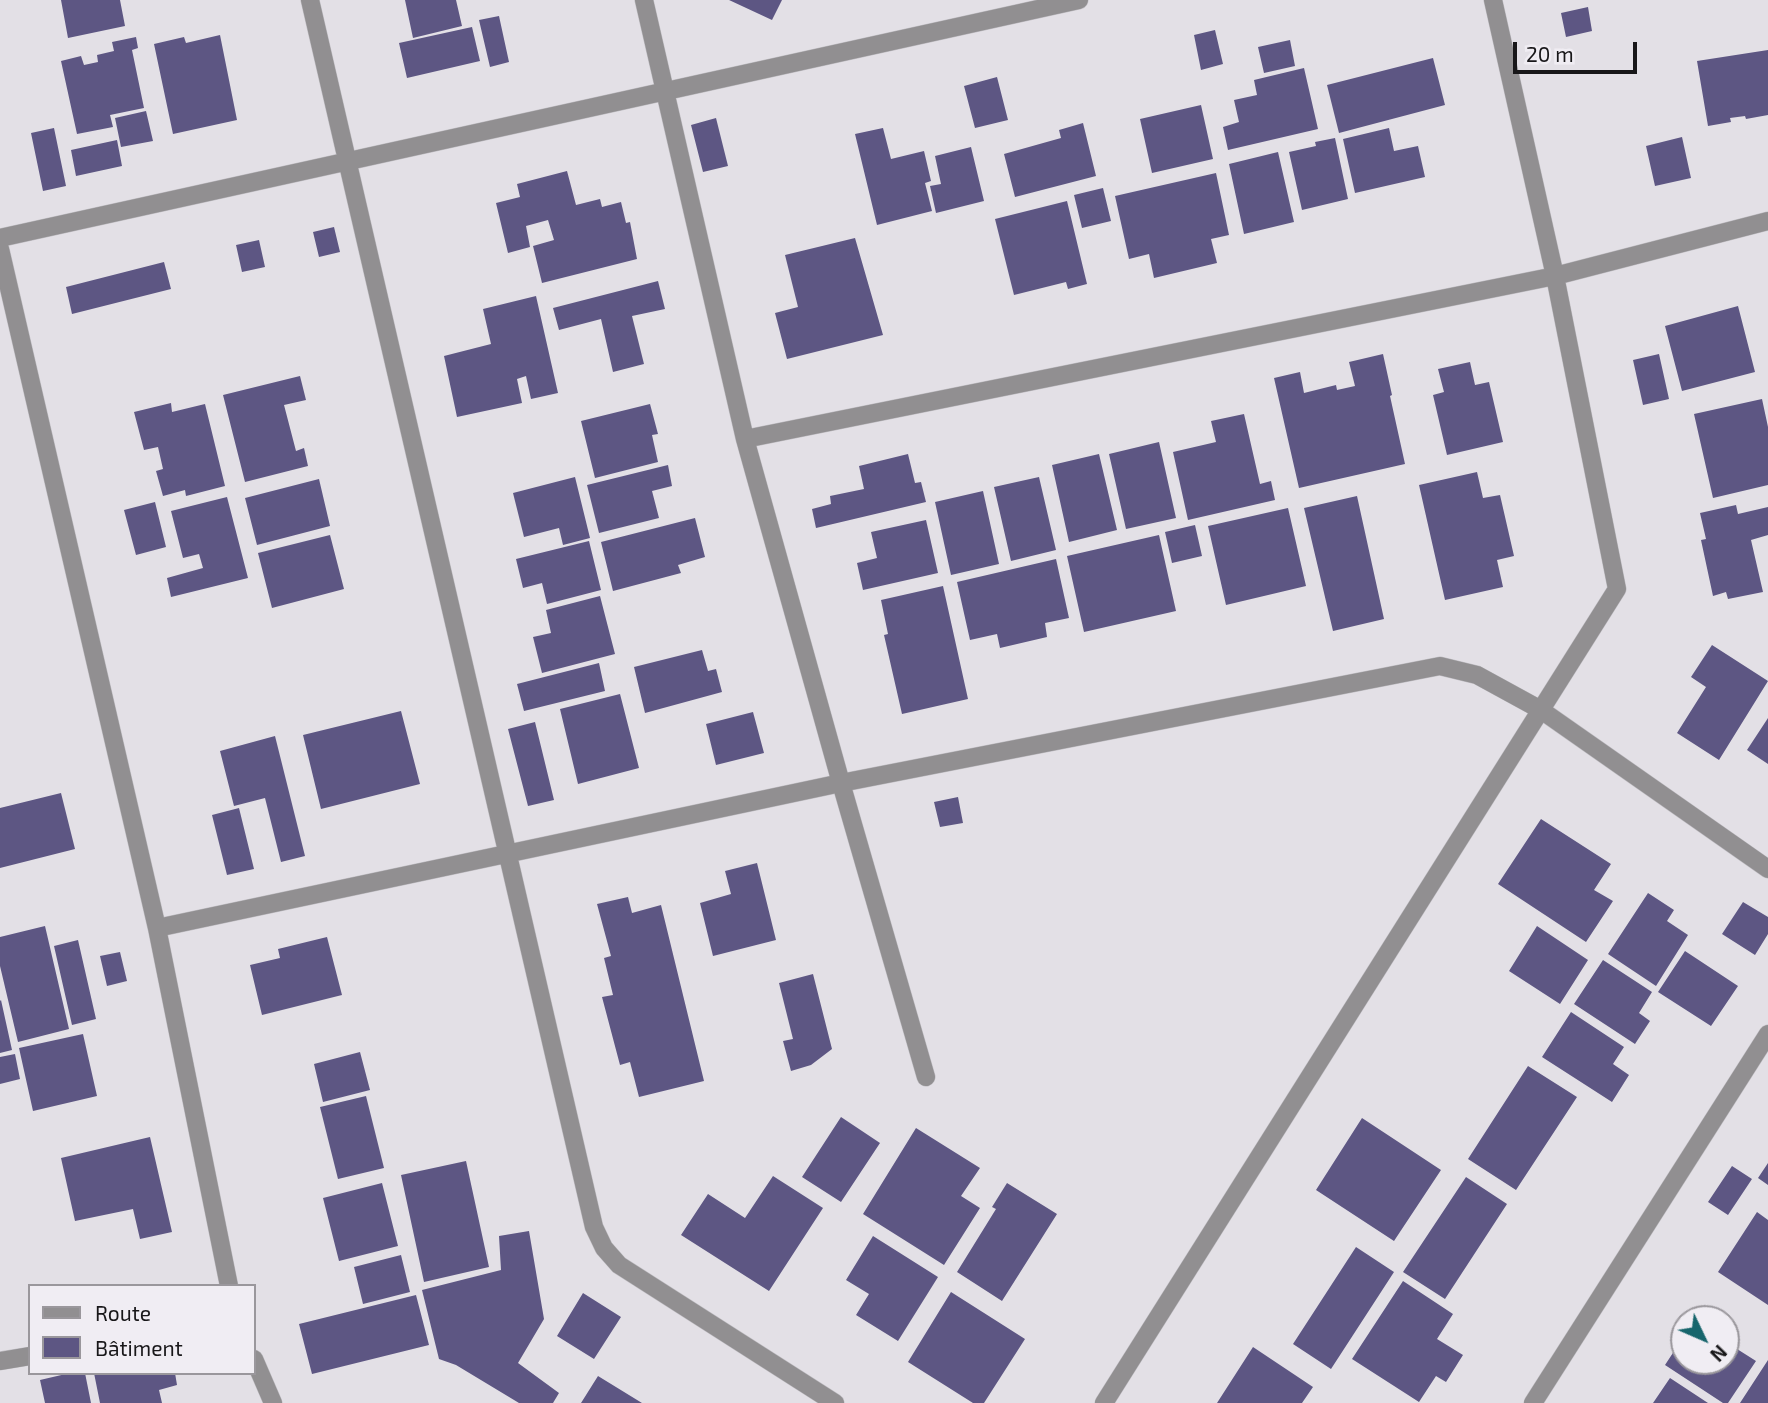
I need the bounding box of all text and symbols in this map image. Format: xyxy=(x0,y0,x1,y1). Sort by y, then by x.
scale bar xyxy=(1516,28,1640,72)
text: 20 m xyxy=(1526,41,1574,66)
legend xyxy=(28,1284,256,1375)
text: Route xyxy=(95,1300,151,1325)
north arrow xyxy=(1670,1305,1740,1375)
text: Bâtiment xyxy=(95,1335,183,1360)
text: N xyxy=(1706,1341,1732,1366)

